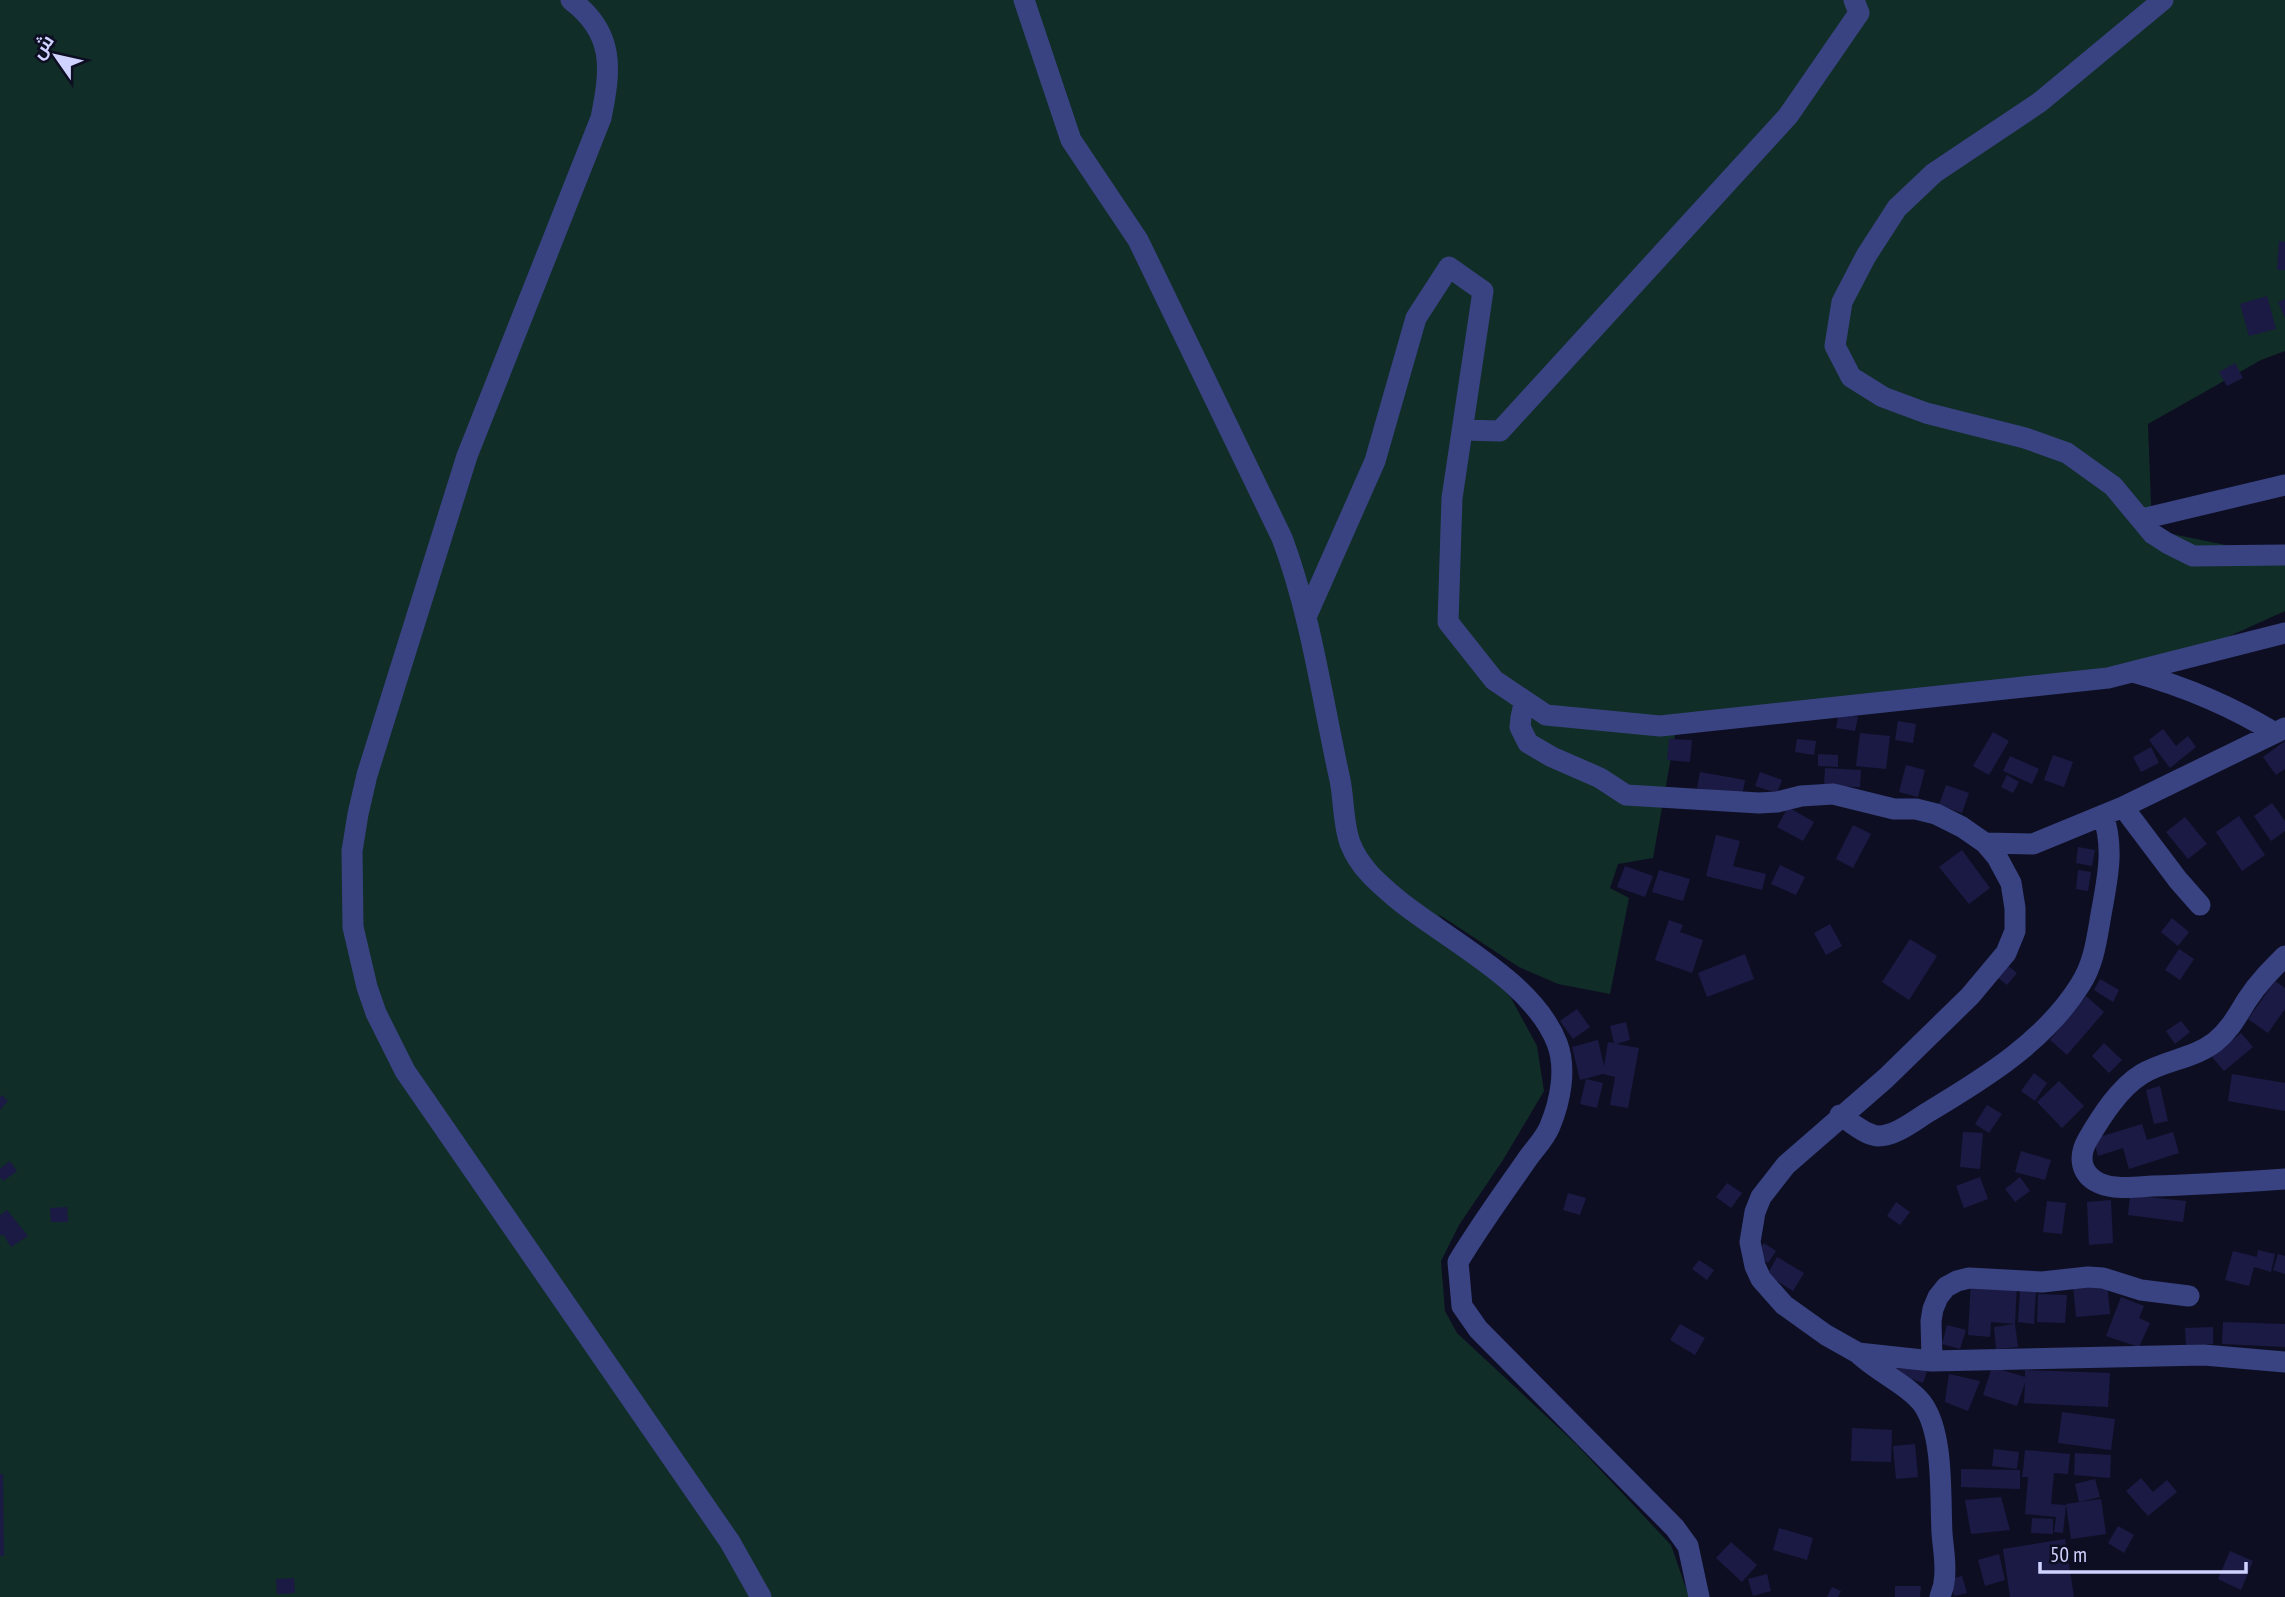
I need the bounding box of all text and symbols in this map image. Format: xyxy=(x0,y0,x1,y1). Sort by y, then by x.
north arrow xyxy=(21,21,91,91)
text: ش xyxy=(25,30,59,63)
scale bar xyxy=(2040,1530,2246,1574)
text: 50 m xyxy=(2050,1541,2087,1568)

